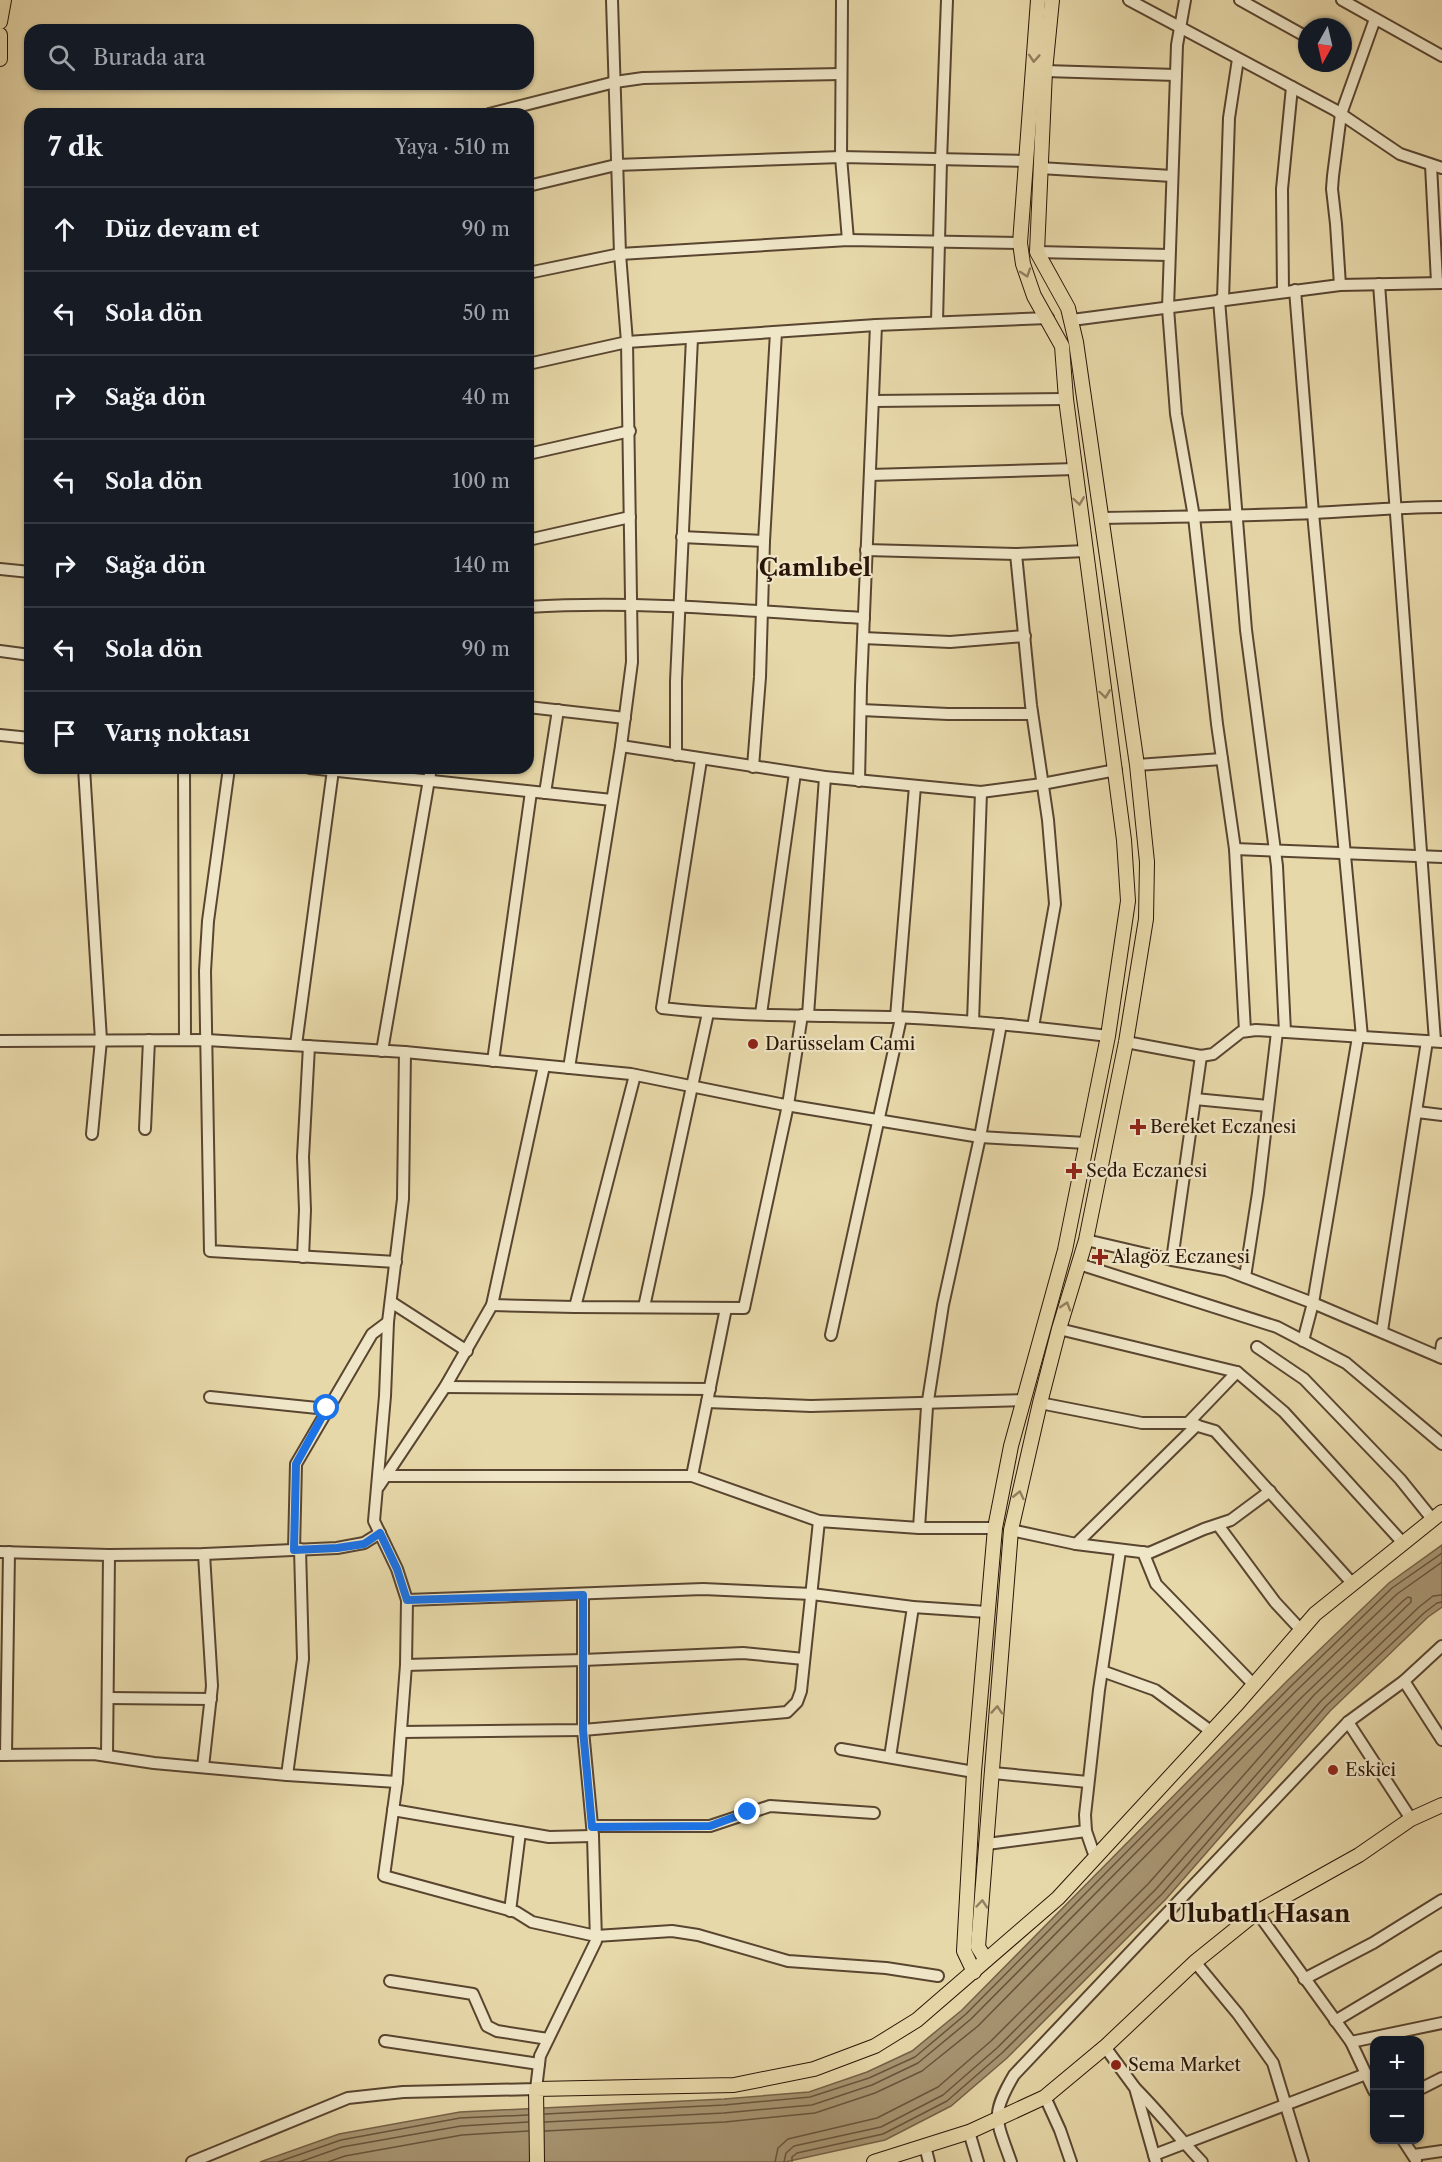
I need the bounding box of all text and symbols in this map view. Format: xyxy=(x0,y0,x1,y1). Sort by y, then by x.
north arrow xyxy=(1298,18,1352,72)
search box xyxy=(24,24,534,90)
icon: search xyxy=(45,41,78,74)
text: Burada ara xyxy=(93,44,206,71)
one-way arrow xyxy=(1028,54,1041,63)
text: 7 dk xyxy=(48,131,103,163)
text: Yaya · 510 m xyxy=(395,135,510,159)
icon: ahead xyxy=(48,213,81,246)
text: Düz devam et xyxy=(105,216,259,243)
text: 90 m xyxy=(462,217,510,241)
one-way arrow xyxy=(1019,267,1032,278)
icon: left xyxy=(48,297,81,330)
text: Sola dön xyxy=(105,300,203,327)
text: 50 m xyxy=(463,301,510,325)
icon: right xyxy=(48,381,81,414)
text: Sağa dön xyxy=(105,384,206,411)
text: 40 m xyxy=(462,385,510,409)
icon: left xyxy=(48,465,81,498)
text: Sola dön xyxy=(105,468,203,495)
text: 100 m xyxy=(452,469,510,493)
one-way arrow xyxy=(1072,496,1085,505)
icon: right xyxy=(48,549,81,582)
text: Sağa dön xyxy=(105,552,206,579)
text: 140 m xyxy=(453,553,510,577)
district label: Çamlıbel xyxy=(759,553,871,582)
icon: left xyxy=(48,633,81,666)
text: Sola dön xyxy=(105,636,203,663)
text: 90 m xyxy=(462,637,510,661)
one-way arrow xyxy=(1099,689,1111,698)
icon: arrive xyxy=(48,717,81,750)
text: Varış noktası xyxy=(105,720,250,747)
place label: Darüsselam Cami xyxy=(765,1033,916,1055)
marker: Darüsselam Cami xyxy=(746,1037,760,1051)
place label: Bereket Eczanesi xyxy=(1150,1116,1297,1138)
marker: Bereket Eczanesi xyxy=(1131,1120,1145,1134)
place label: Seda Eczanesi xyxy=(1086,1160,1208,1182)
marker: Seda Eczanesi xyxy=(1067,1164,1081,1178)
place label: Alagöz Eczanesi xyxy=(1111,1246,1251,1268)
marker: Alagöz Eczanesi xyxy=(1093,1250,1107,1264)
one-way arrow xyxy=(1059,1301,1072,1312)
route start xyxy=(313,1394,339,1420)
one-way arrow xyxy=(1012,1490,1025,1500)
one-way arrow xyxy=(991,1705,1004,1714)
place label: Eskici xyxy=(1345,1759,1397,1781)
marker: Eskici xyxy=(1326,1763,1340,1777)
route end xyxy=(734,1798,760,1824)
district label: Ulubatlı Hasan xyxy=(1167,1899,1351,1928)
one-way arrow xyxy=(975,1900,988,1909)
map controls xyxy=(1370,2036,1424,2144)
button: + xyxy=(1370,2036,1424,2090)
place label: Sema Market xyxy=(1128,2054,1242,2076)
marker: Sema Market xyxy=(1109,2058,1123,2072)
button: − xyxy=(1370,2090,1424,2144)

